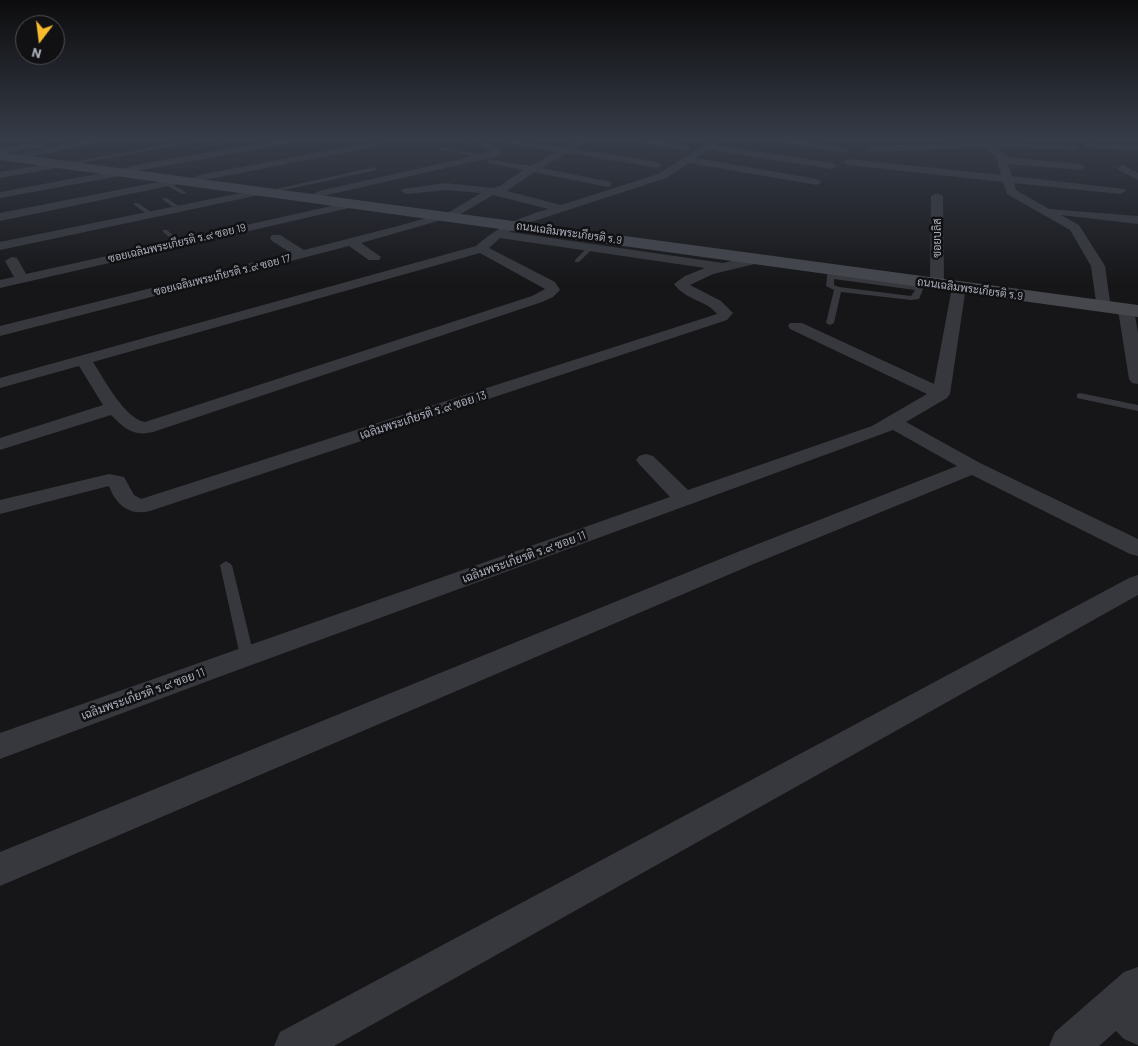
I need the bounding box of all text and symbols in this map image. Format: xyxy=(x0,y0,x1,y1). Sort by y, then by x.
north arrow xyxy=(15,15,65,65)
text: N xyxy=(30,45,43,63)
street label: ซอยบลิส xyxy=(930,218,944,258)
street label: ถนนเฉลิมพระเกียรติ ร.9 xyxy=(515,219,623,247)
street label: ซอยเฉลิมพระเกียรติ ร.๙ ซอย 19 xyxy=(107,221,247,265)
street label: ซอยเฉลิมพระเกียรติ ร.๙ ซอย 17 xyxy=(152,252,292,298)
street label: ถนนเฉลิมพระเกียรติ ร.9 xyxy=(916,275,1024,303)
street label: เฉลิมพระเกียรติ ร.๙ ซอย 13 xyxy=(358,388,488,442)
street label: เฉลิมพระเกียรติ ร.๙ ซอย 11 xyxy=(460,528,588,586)
street label: เฉลิมพระเกียรติ ร.๙ ซอย 11 xyxy=(79,665,207,723)

